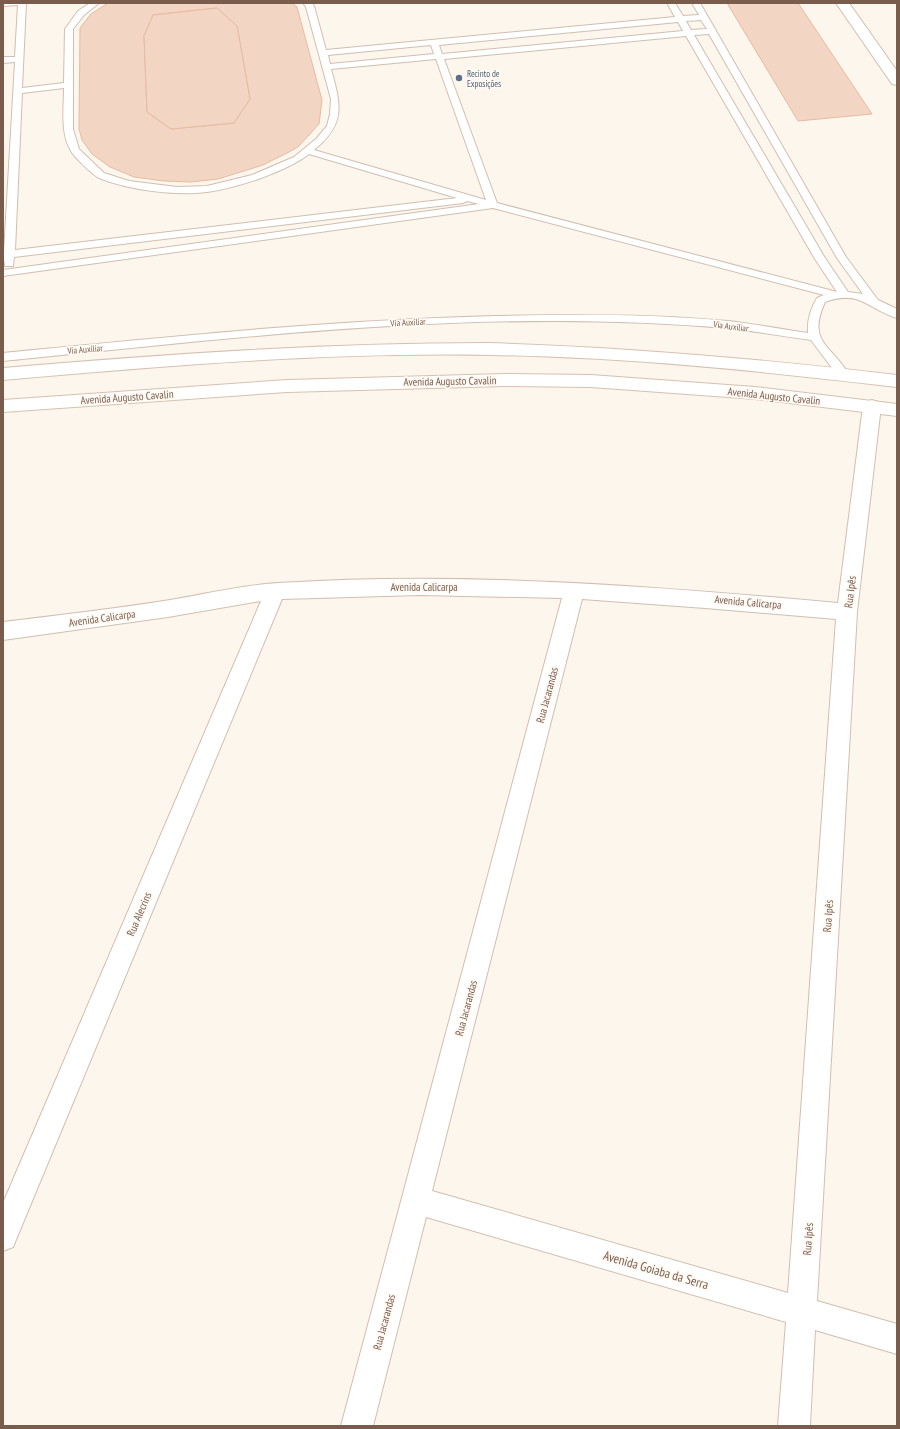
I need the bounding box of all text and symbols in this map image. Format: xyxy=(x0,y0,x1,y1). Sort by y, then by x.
place label: Recinto de Exposições xyxy=(467,68,501,89)
marker: Recinto de Exposições xyxy=(454,73,464,83)
street label: Via Auxiliar xyxy=(389,316,426,328)
street label: Via Auxiliar xyxy=(712,318,750,334)
street label: Via Auxiliar xyxy=(66,342,104,356)
street label: Avenida Augusto Cavalin xyxy=(403,373,497,389)
street label: Avenida Augusto Cavalin xyxy=(727,384,821,408)
street label: Avenida Augusto Cavalin xyxy=(80,387,174,407)
street label: Rua Ipês xyxy=(841,575,859,609)
street label: Avenida Calicarpa xyxy=(390,580,458,594)
street label: Avenida Calicarpa xyxy=(714,592,782,612)
street label: Avenida Calicarpa xyxy=(68,606,136,630)
street label: Rua Jacarandas xyxy=(533,665,561,724)
street label: Rua Alecrins xyxy=(123,890,155,938)
street label: Rua Ipês xyxy=(820,899,836,933)
street label: Rua Jacarandas xyxy=(452,978,480,1037)
street label: Rua Ipês xyxy=(800,1222,816,1256)
street label: Avenida Goiaba da Serra xyxy=(601,1247,711,1293)
street label: Rua Jacarandas xyxy=(370,1292,398,1351)

